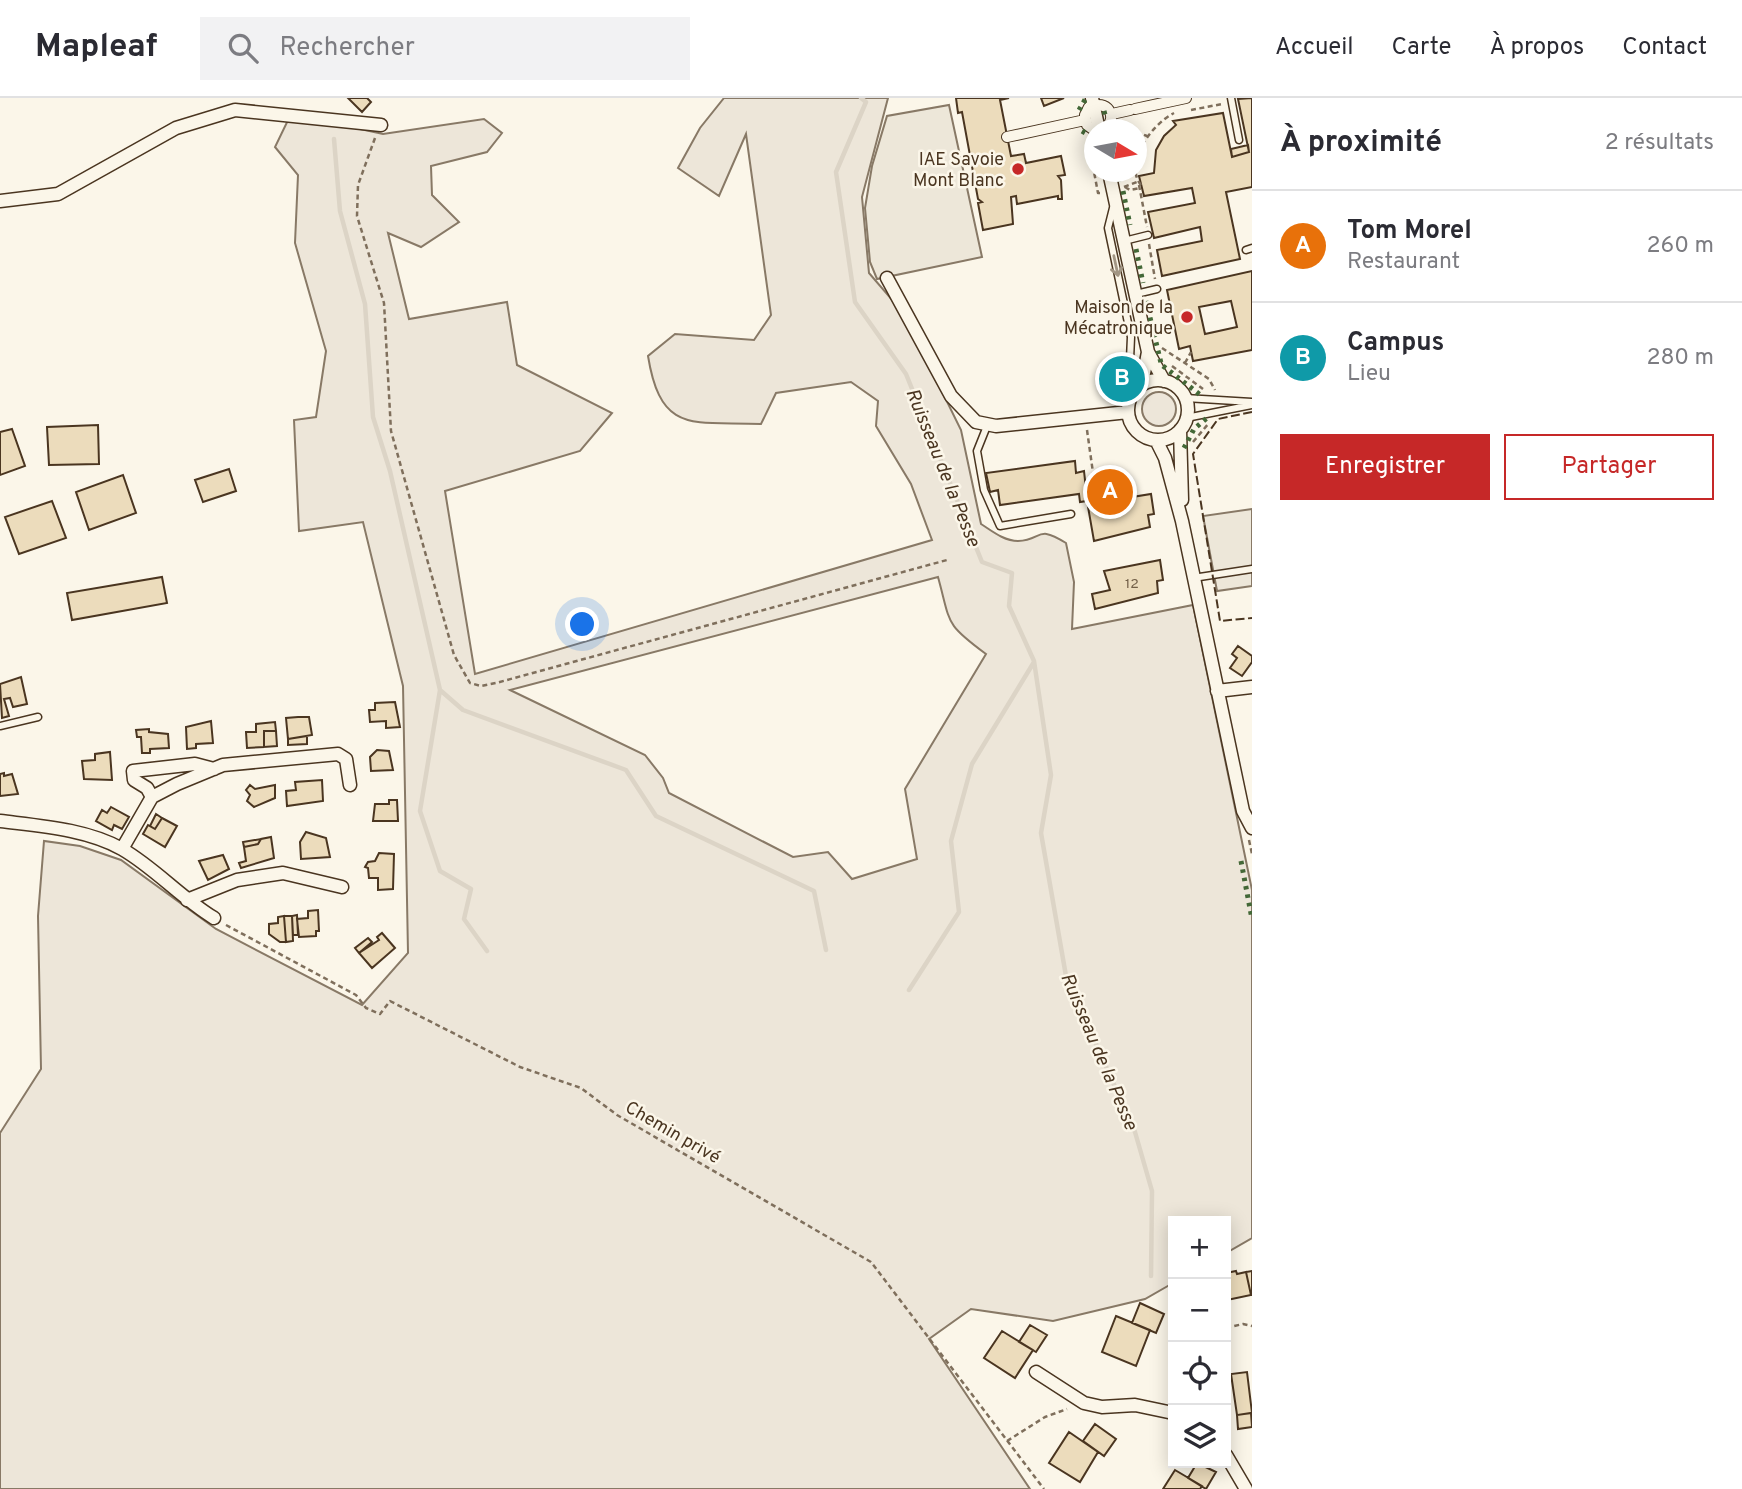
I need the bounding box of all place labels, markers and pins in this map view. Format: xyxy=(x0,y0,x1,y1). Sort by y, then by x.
place label: IAE Savoie Mont Blanc xyxy=(913,149,1004,193)
marker: IAE Savoie Mont Blanc xyxy=(1010,161,1026,177)
place label: Maison de la Mécatronique xyxy=(1064,297,1173,341)
marker: Maison de la Mécatronique xyxy=(1179,309,1195,325)
pin: B xyxy=(1099,353,1145,405)
pin: A xyxy=(1087,466,1133,518)

